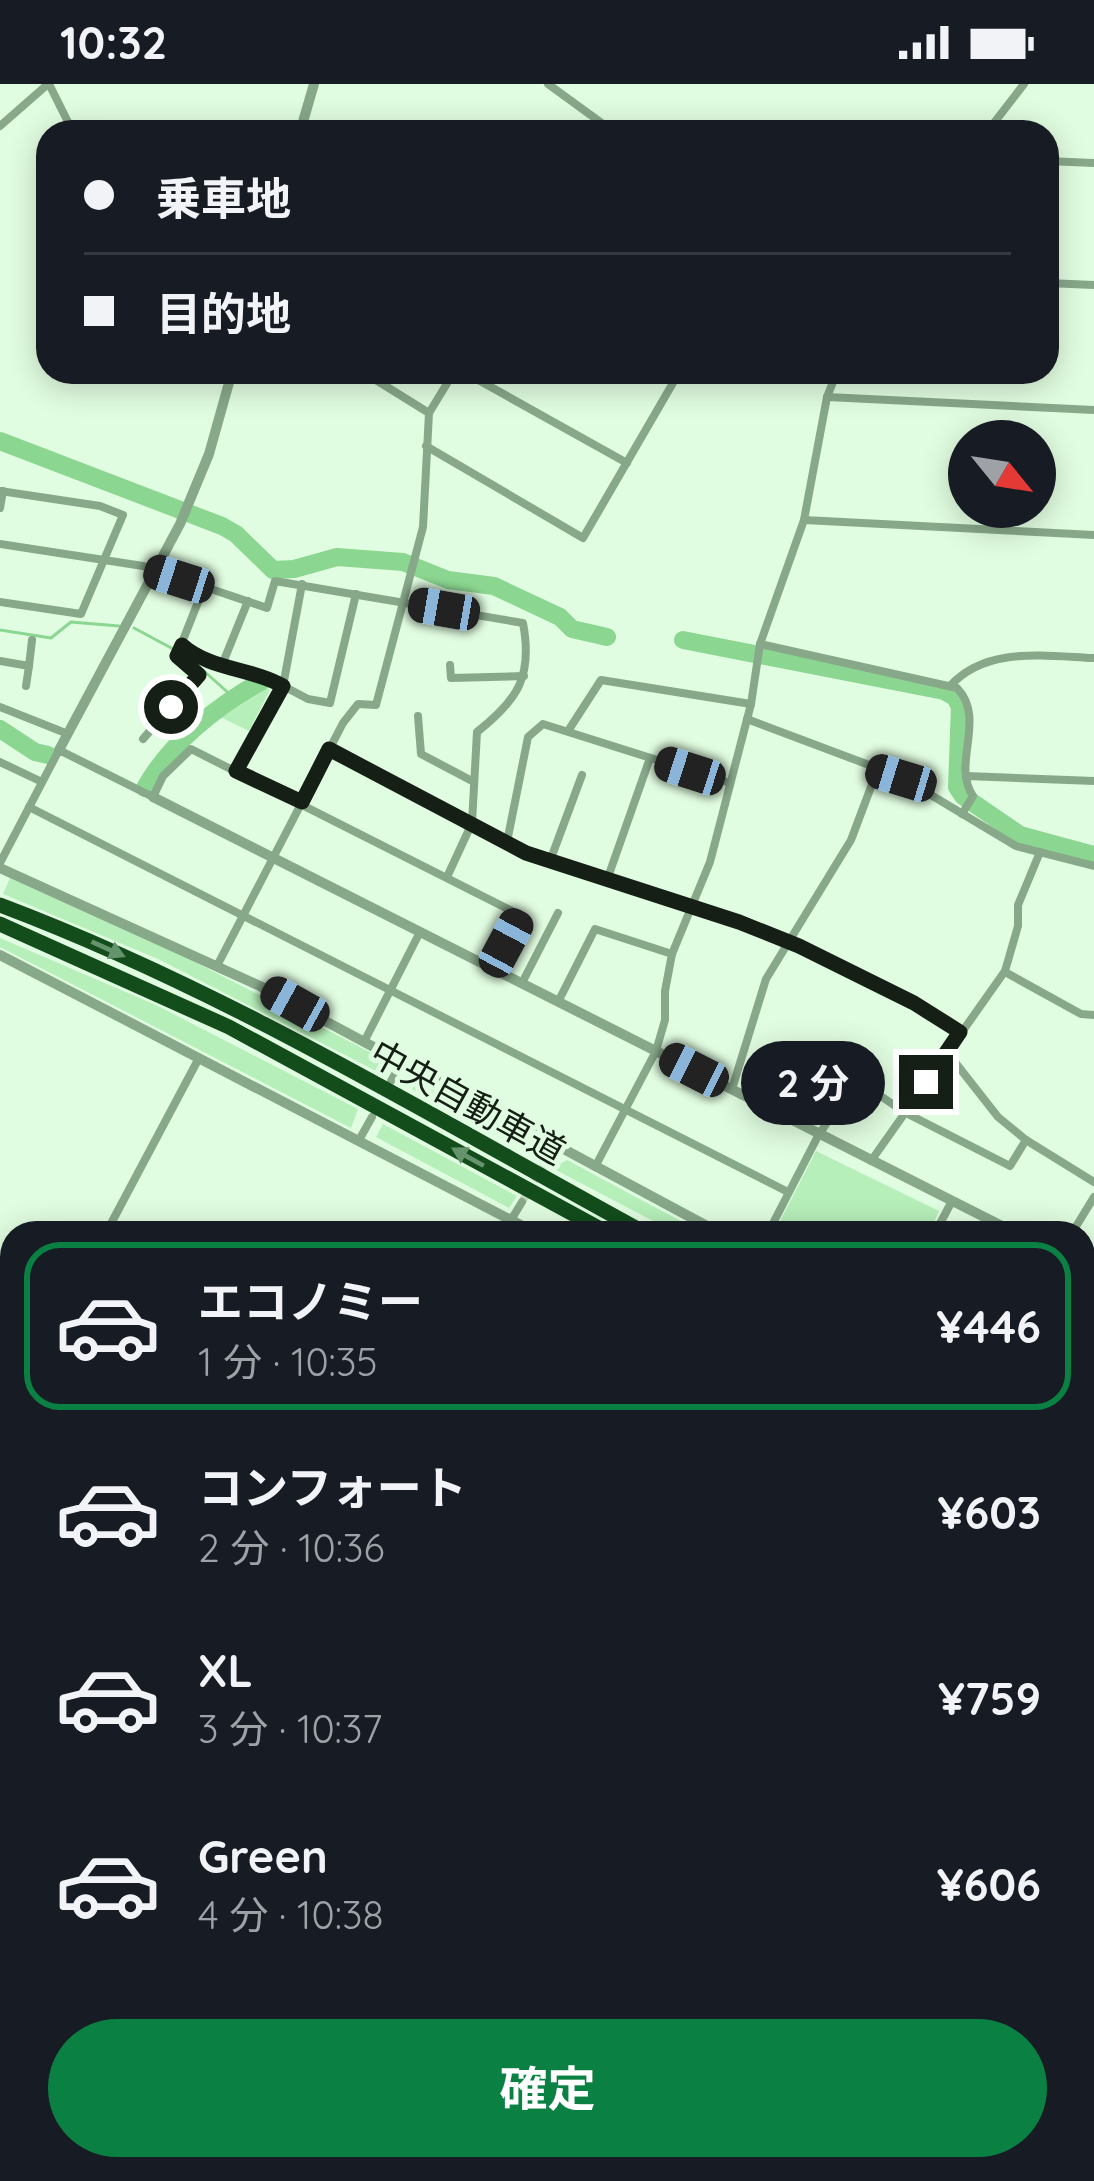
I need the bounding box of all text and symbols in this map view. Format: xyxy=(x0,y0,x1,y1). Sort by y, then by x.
text: 10:32 xyxy=(60,14,167,70)
text: 乗車地 xyxy=(156,170,291,226)
text: 目的地 xyxy=(156,285,291,341)
north arrow xyxy=(948,420,1056,528)
map controls xyxy=(948,420,1056,528)
car xyxy=(139,551,219,607)
car xyxy=(405,585,483,633)
route start xyxy=(144,680,198,734)
car xyxy=(650,743,730,799)
car xyxy=(861,750,941,806)
car xyxy=(473,903,539,983)
one-way arrow xyxy=(91,940,126,960)
car xyxy=(255,971,335,1037)
street label: 中央自動車道 xyxy=(363,1030,574,1174)
car xyxy=(654,1038,734,1102)
callout: 2 分 xyxy=(740,1040,884,1124)
route end xyxy=(899,1055,953,1109)
text: 2 分 xyxy=(777,1058,849,1107)
one-way arrow xyxy=(452,1147,485,1168)
icon: car xyxy=(54,1272,162,1380)
text: エコノミー xyxy=(198,1273,423,1329)
text: ¥446 xyxy=(936,1298,1041,1354)
text: 1 分 · 10:35 xyxy=(198,1337,378,1386)
icon: car xyxy=(54,1458,162,1566)
text: コンフォート xyxy=(198,1459,467,1515)
text: ¥603 xyxy=(937,1484,1041,1540)
text: 2 分 · 10:36 xyxy=(198,1523,385,1572)
text: XL xyxy=(198,1642,253,1698)
icon: car xyxy=(54,1644,162,1752)
text: ¥759 xyxy=(938,1670,1041,1726)
text: 3 分 · 10:37 xyxy=(198,1704,382,1753)
text: Green xyxy=(198,1828,328,1884)
icon: car xyxy=(54,1830,162,1938)
text: ¥606 xyxy=(937,1856,1041,1912)
text: 4 分 · 10:38 xyxy=(198,1890,384,1939)
button: 確定 xyxy=(48,2019,1047,2157)

